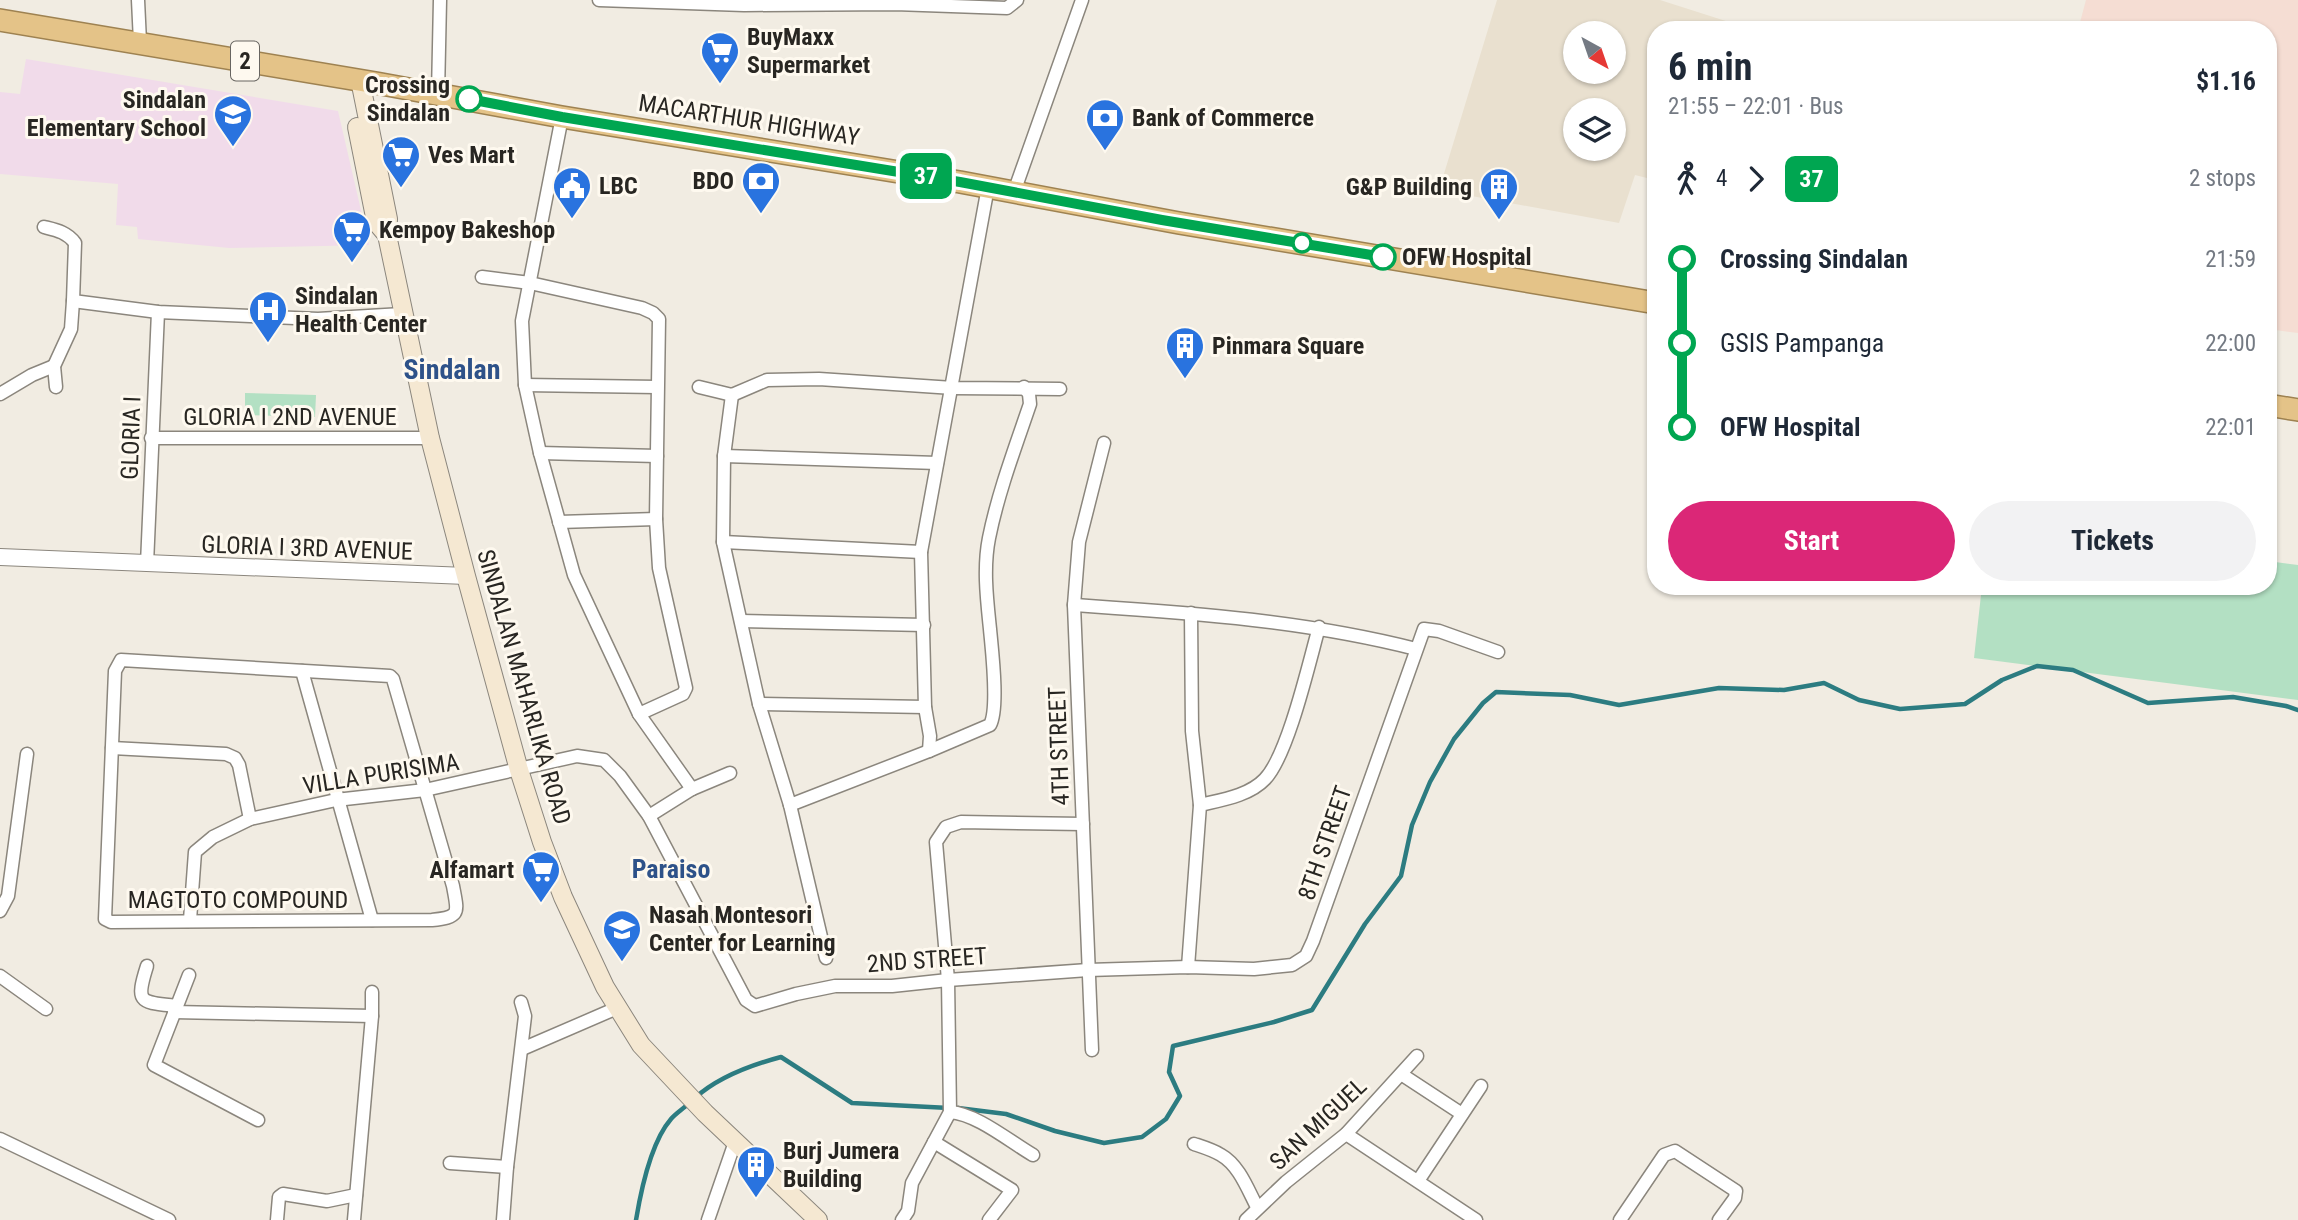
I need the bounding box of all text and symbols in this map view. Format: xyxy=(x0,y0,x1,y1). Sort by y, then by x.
north arrow xyxy=(1563,21,1626,84)
map controls xyxy=(1563,21,1626,161)
place label: BuyMaxx Supermarket xyxy=(747,23,870,79)
supermarket icon: BuyMaxx Supermarket xyxy=(699,30,741,85)
road number: 2 xyxy=(231,41,259,80)
text: 6 min xyxy=(1668,45,1752,89)
text: $1.16 xyxy=(2196,66,2256,96)
place label: Crossing Sindalan xyxy=(365,71,450,127)
place label: Sindalan Elementary School xyxy=(27,86,206,142)
marker: Crossing Sindalan xyxy=(456,86,482,112)
street label: MACARTHUR HIGHWAY xyxy=(636,89,862,151)
school or university icon: Sindalan Elementary School xyxy=(212,93,254,148)
text: 21:55 – 22:01 · Bus xyxy=(1668,93,1844,120)
bank icon: Bank of Commerce xyxy=(1084,97,1126,152)
button: layers xyxy=(1563,98,1626,161)
place label: Bank of Commerce xyxy=(1132,104,1314,132)
supermarket icon: Ves Mart xyxy=(380,134,422,189)
place label: Ves Mart xyxy=(428,141,515,169)
line badge: 37 xyxy=(894,153,958,199)
bank icon: BDO xyxy=(740,160,782,215)
icon: walk xyxy=(1668,160,1706,198)
icon: forward xyxy=(1737,160,1775,198)
text: 37 xyxy=(914,162,938,190)
public building icon: LBC xyxy=(551,165,593,220)
text: 4 xyxy=(1716,165,1727,192)
text: 37 xyxy=(1799,165,1824,193)
text: 2 stops xyxy=(2189,165,2256,192)
building icon: G&P Building xyxy=(1478,166,1520,221)
place label: BDO xyxy=(692,167,734,195)
place label: LBC xyxy=(599,172,638,200)
place label: G&P Building xyxy=(1346,173,1472,201)
supermarket icon: Kempoy Bakeshop xyxy=(331,209,373,264)
place label: Kempoy Bakeshop xyxy=(379,216,555,244)
unlabelled marker xyxy=(1292,233,1312,253)
place label: OFW Hospital xyxy=(1402,243,1532,271)
marker: OFW Hospital xyxy=(1370,244,1396,270)
text: Crossing Sindalan xyxy=(1720,244,1908,274)
text: 21:59 xyxy=(2205,246,2256,273)
place label: Sindalan Health Center xyxy=(295,282,427,338)
hospital icon: Sindalan Health Center xyxy=(247,289,289,344)
building icon: Pinmara Square xyxy=(1164,325,1206,380)
text: GSIS Pampanga xyxy=(1720,328,1884,358)
text: 22:00 xyxy=(2205,330,2256,357)
place label: Pinmara Square xyxy=(1212,332,1364,360)
district label: Sindalan xyxy=(403,353,501,386)
street label: GLORIA I xyxy=(116,396,146,480)
street label: GLORIA I 2ND AVENUE xyxy=(183,403,397,431)
text: OFW Hospital xyxy=(1720,412,1860,442)
text: 22:01 xyxy=(2205,414,2256,441)
button: Start xyxy=(1668,501,1955,581)
button: Tickets xyxy=(1969,501,2256,581)
street label: GLORIA I 3RD AVENUE xyxy=(201,530,413,566)
street label: SINDALAN MAHARLIKA ROAD xyxy=(471,546,577,828)
street label: 4TH STREET xyxy=(1043,686,1075,806)
street label: VILLA PURISIMA xyxy=(301,748,461,800)
street label: 8TH STREET xyxy=(1292,782,1358,904)
supermarket icon: Alfamart xyxy=(520,849,562,904)
district label: Paraiso xyxy=(632,854,710,884)
place label: Alfamart xyxy=(429,856,514,884)
street label: MAGTOTO COMPOUND xyxy=(128,886,348,914)
place label: Nasah Montesori Center for Learning xyxy=(649,901,836,957)
school or university icon: Nasah Montesori Center for Learning xyxy=(601,908,643,963)
street label: 2ND STREET xyxy=(866,942,988,978)
street label: SAN MIGUEL xyxy=(1264,1072,1372,1176)
place label: Burj Jumera Building xyxy=(783,1137,899,1193)
building icon: Burj Jumera Building xyxy=(735,1144,777,1199)

